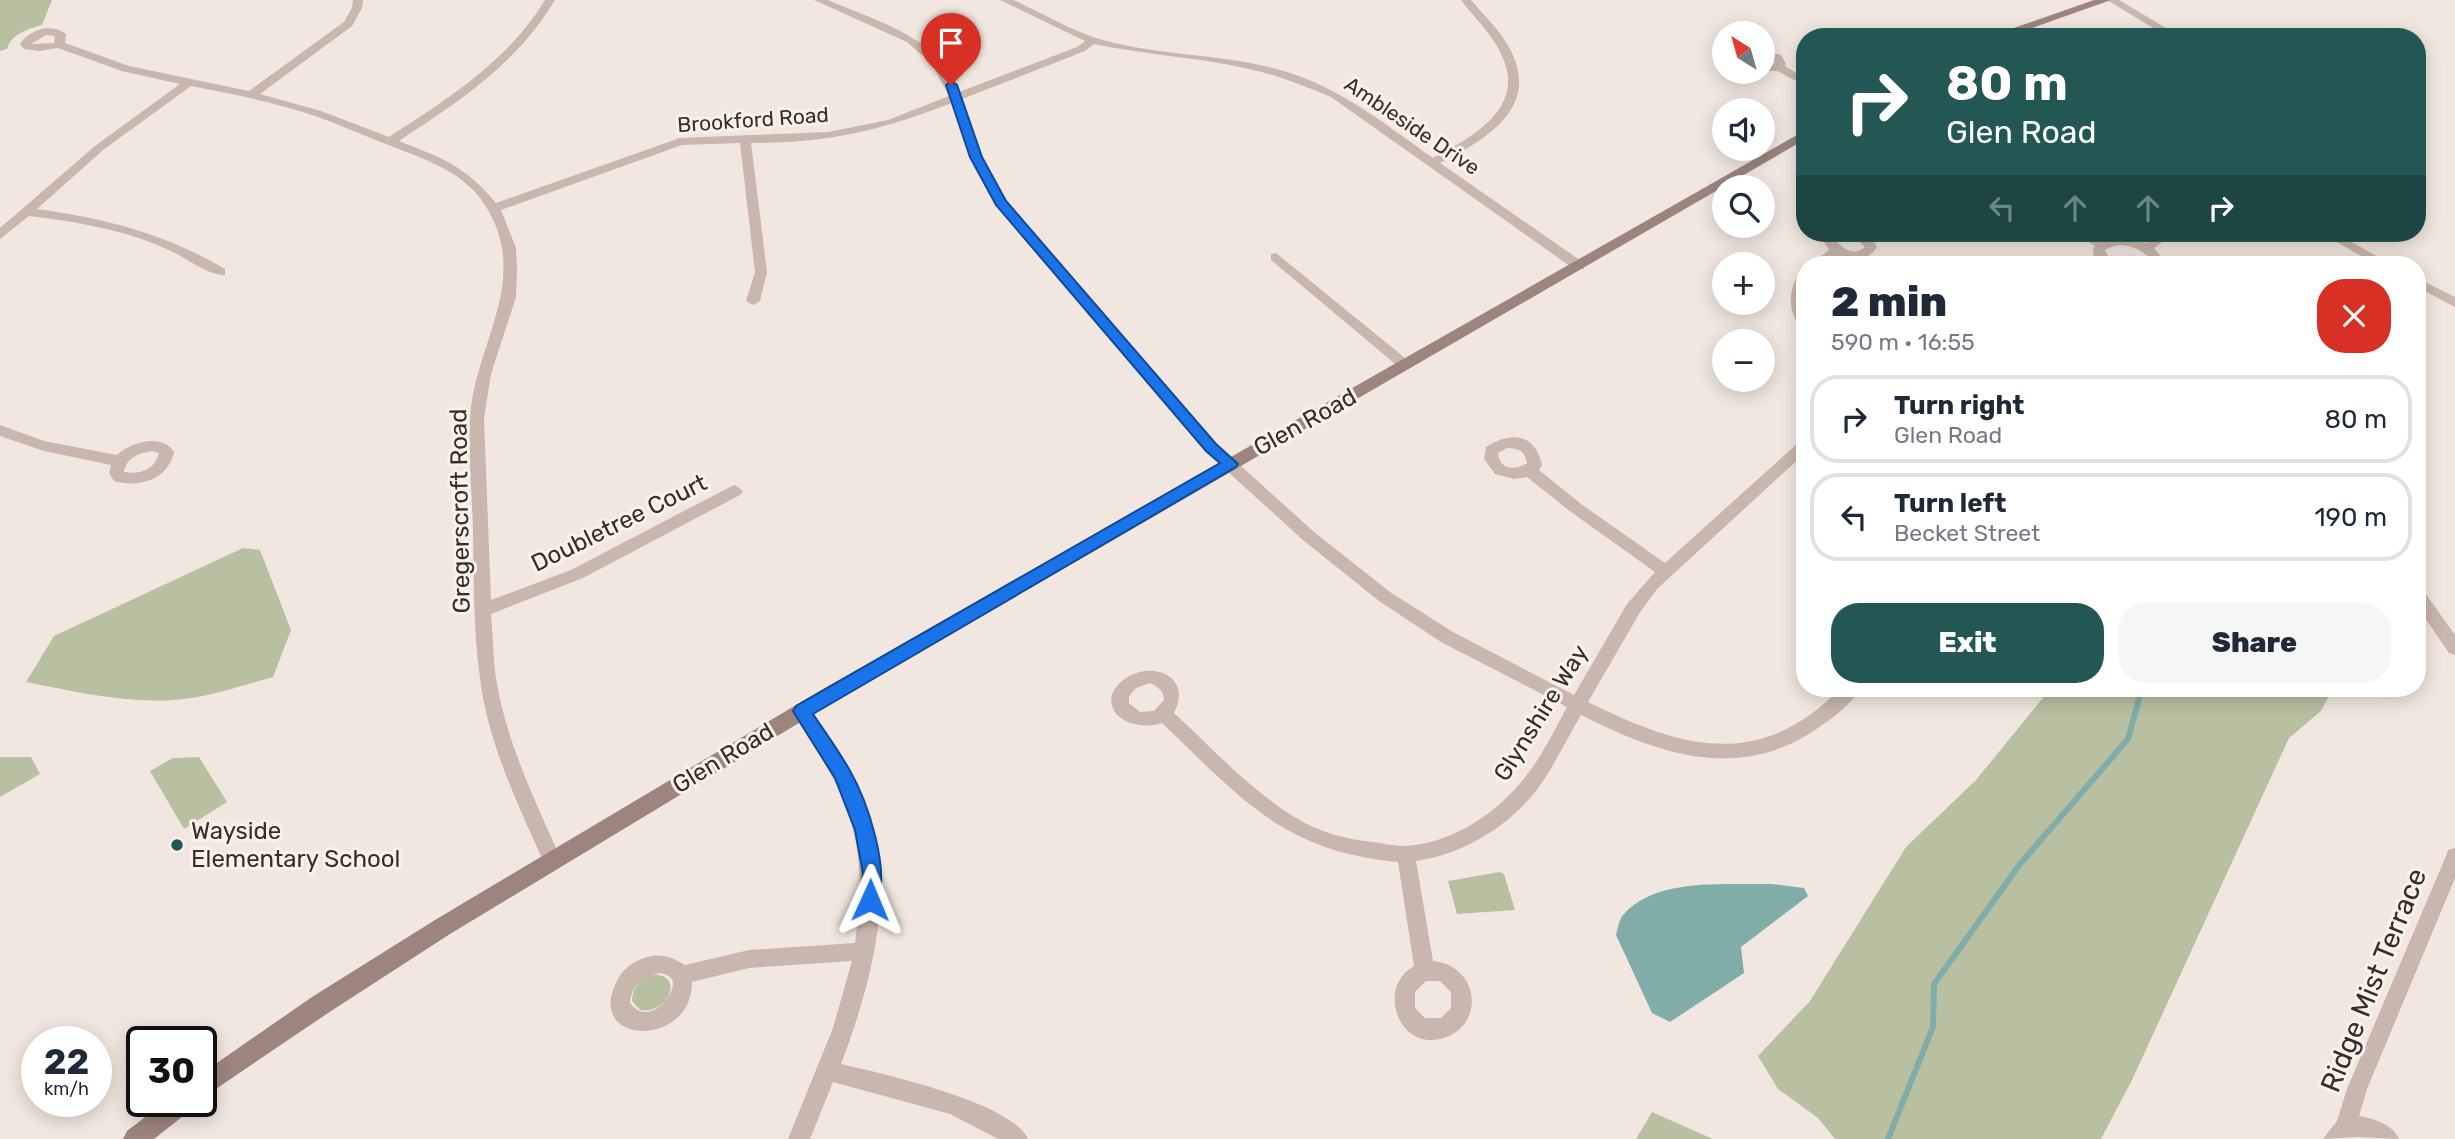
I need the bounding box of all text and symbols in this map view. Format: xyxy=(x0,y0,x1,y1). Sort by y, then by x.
pin xyxy=(921,13,981,85)
north arrow xyxy=(1712,21,1774,84)
map controls xyxy=(1712,21,1775,392)
icon: arrive xyxy=(932,24,970,62)
text: 80 m xyxy=(1946,54,2068,112)
icon: right xyxy=(1831,56,1922,147)
street label: Ambleside Drive xyxy=(1340,71,1485,180)
button: sound xyxy=(1712,98,1775,161)
street label: Brookford Road xyxy=(676,102,830,137)
text: Glen Road xyxy=(1946,113,2097,151)
button: search xyxy=(1712,175,1775,238)
icon: left xyxy=(1983,189,2021,227)
icon: ahead xyxy=(2056,189,2094,227)
icon: ahead xyxy=(2129,189,2167,227)
icon: right xyxy=(2202,189,2240,227)
button: + xyxy=(1712,252,1775,315)
text: 2 min xyxy=(1831,277,1947,327)
button: close xyxy=(2317,279,2391,353)
text: 590 m · 16:55 xyxy=(1831,328,1975,356)
button: − xyxy=(1712,329,1775,392)
street label: Glen Road xyxy=(1249,382,1361,462)
text: Turn right xyxy=(1894,390,2024,421)
icon: right xyxy=(1835,400,1873,438)
text: 80 m xyxy=(2324,404,2387,435)
street label: Gregerscroft Road xyxy=(444,408,476,614)
text: Glen Road xyxy=(1894,421,2002,449)
street label: Doubletree Court xyxy=(527,468,711,578)
text: Turn left xyxy=(1894,488,2006,519)
icon: left xyxy=(1835,498,1873,536)
text: 190 m xyxy=(2314,502,2387,533)
text: Becket Street xyxy=(1894,519,2040,547)
button: Exit xyxy=(1831,603,2104,683)
button: Share xyxy=(2118,603,2391,683)
street label: Glynshire Way xyxy=(1488,640,1594,786)
street label: Glen Road xyxy=(667,717,779,799)
place label: Wayside Elementary School xyxy=(191,817,400,873)
marker: Wayside Elementary School xyxy=(169,837,185,853)
position arrow xyxy=(833,863,907,937)
street label: Ridge Mist Terrace xyxy=(2314,864,2433,1097)
speed limit sign: 30 xyxy=(126,1026,217,1117)
text: 22 xyxy=(44,1041,89,1083)
text: km/h xyxy=(44,1078,89,1100)

